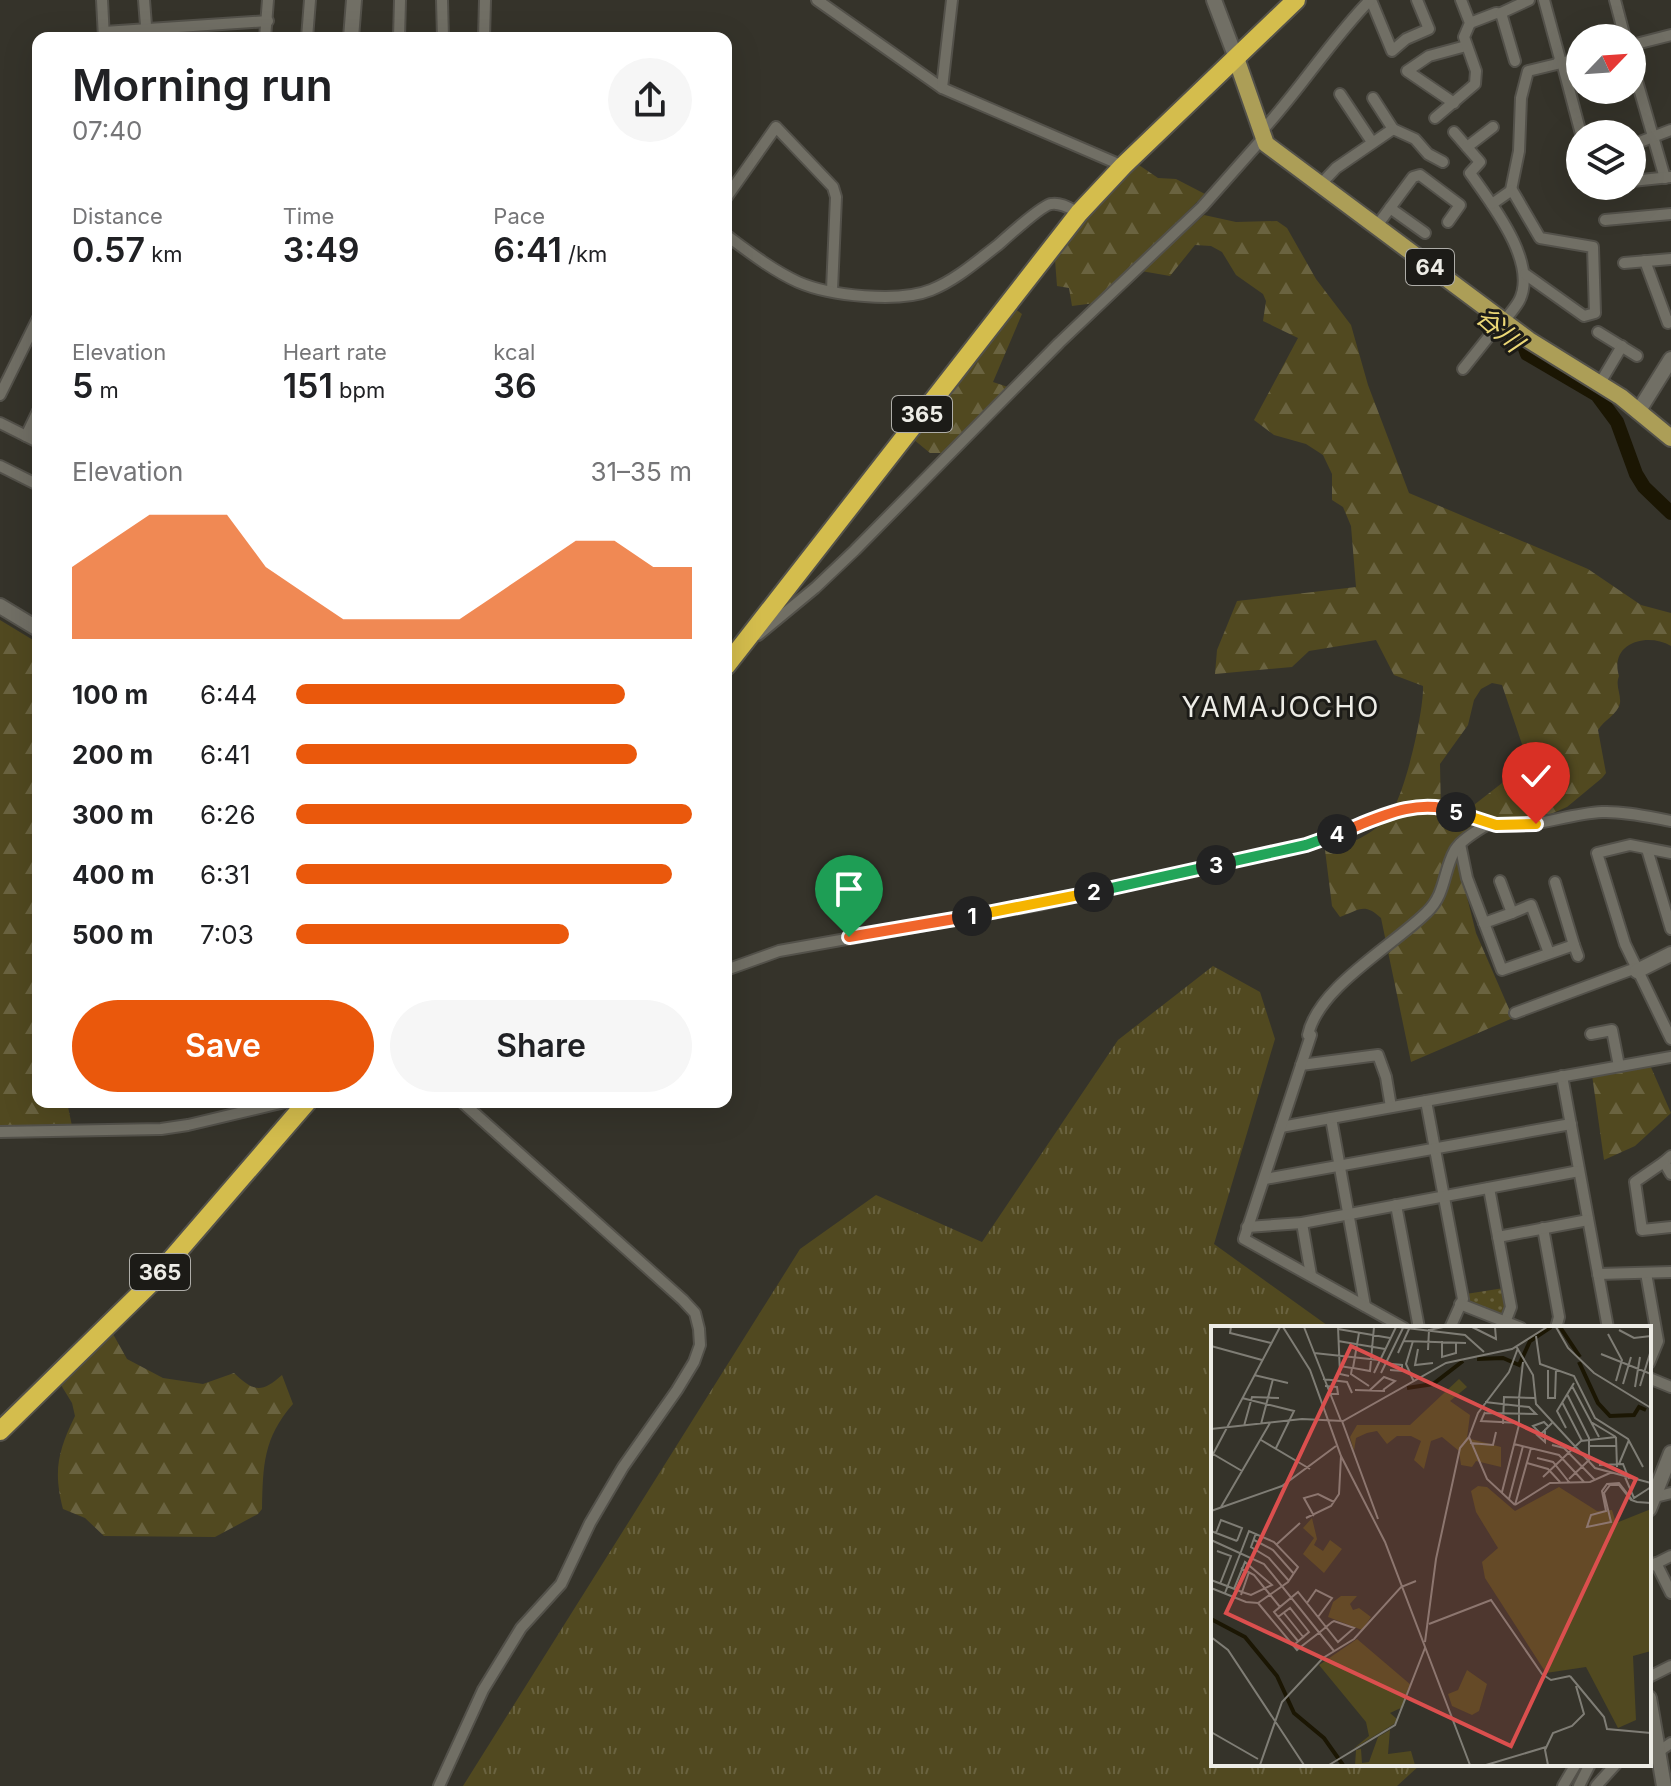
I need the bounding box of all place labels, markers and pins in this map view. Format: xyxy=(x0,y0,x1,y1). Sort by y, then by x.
pin xyxy=(1502,742,1570,824)
pin: 5 xyxy=(1436,792,1476,832)
pin: 4 xyxy=(1317,814,1357,854)
pin: 3 xyxy=(1196,845,1236,885)
pin xyxy=(815,855,883,937)
pin: 2 xyxy=(1074,872,1114,912)
pin: 1 xyxy=(952,896,992,936)

